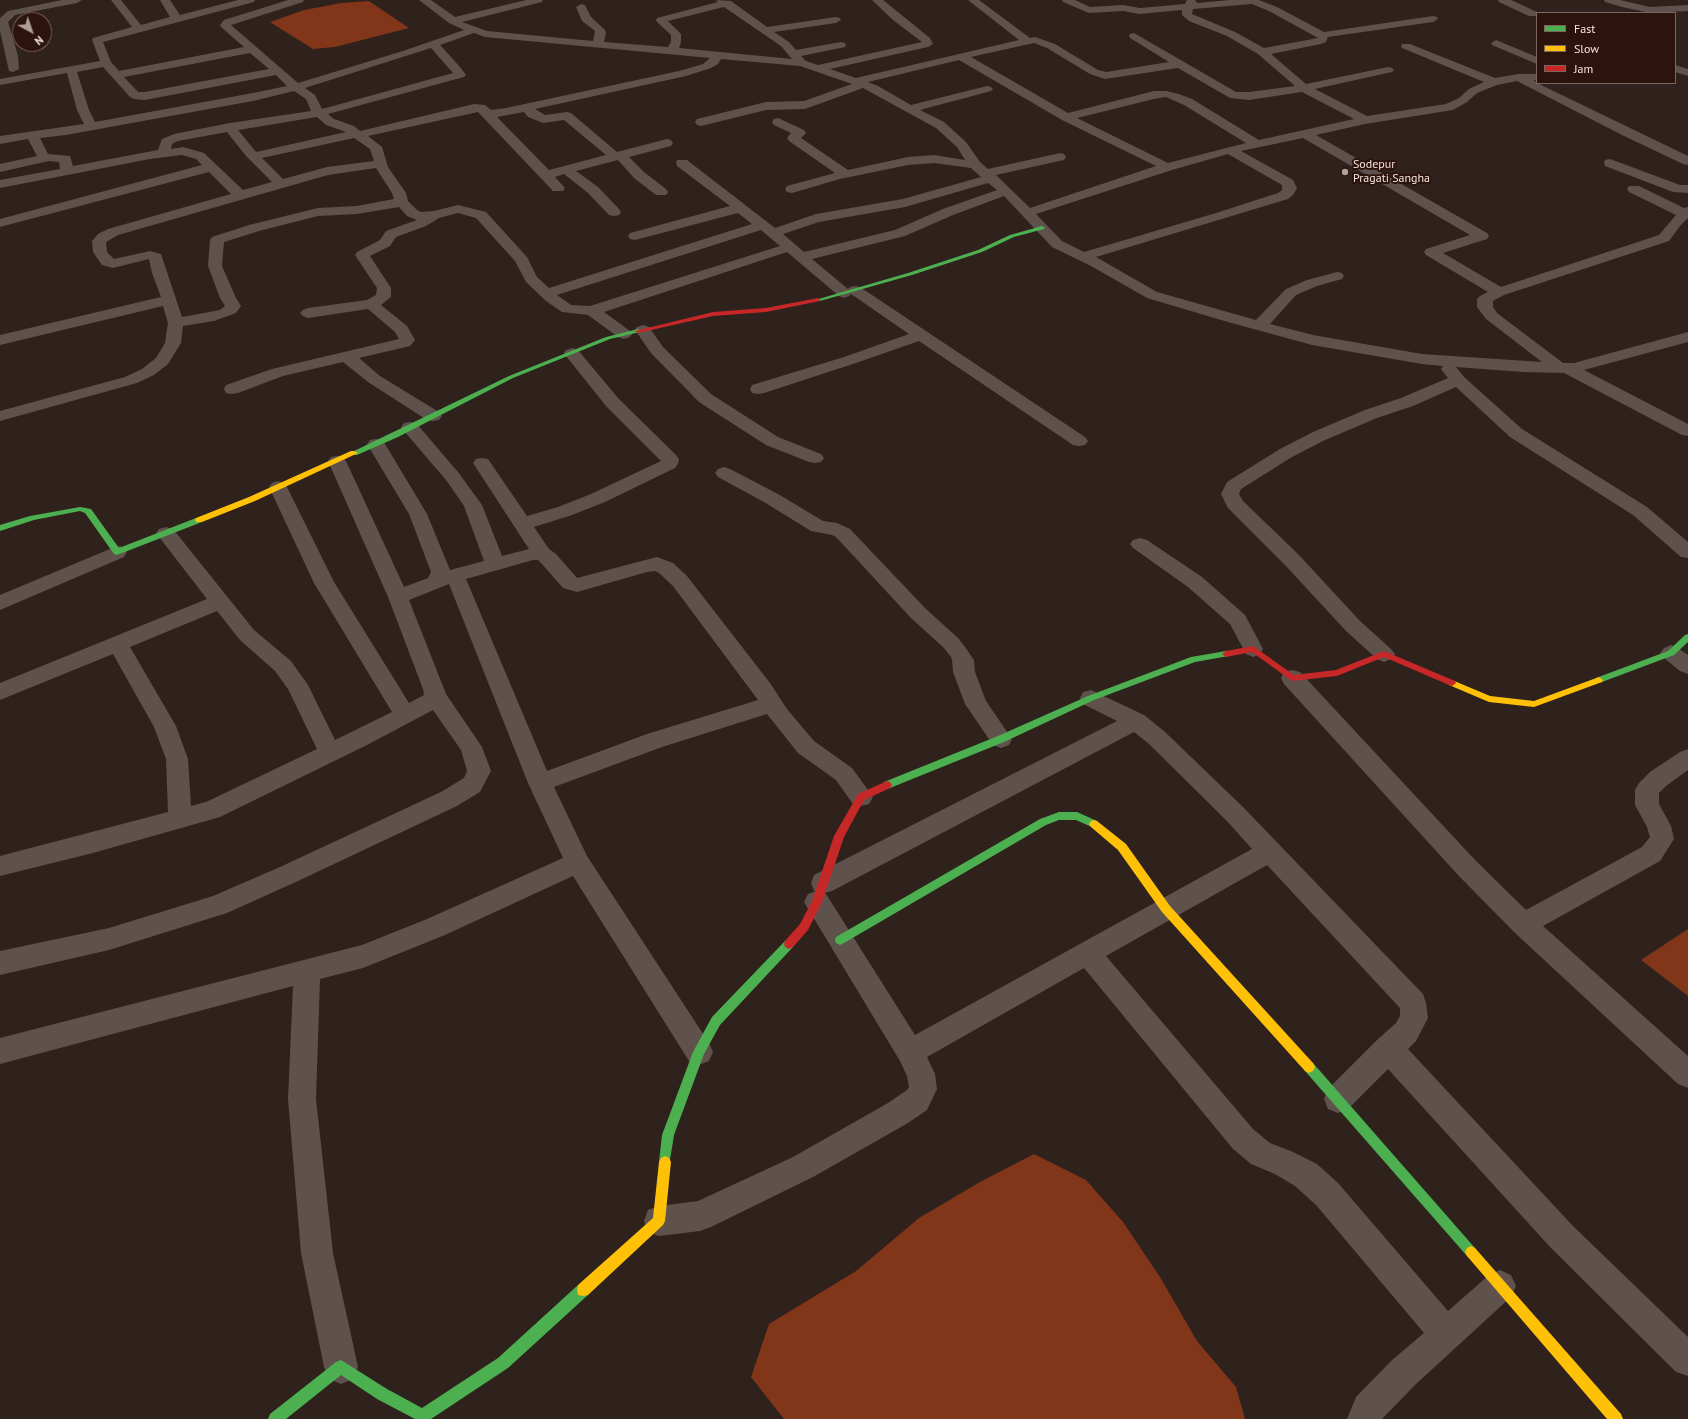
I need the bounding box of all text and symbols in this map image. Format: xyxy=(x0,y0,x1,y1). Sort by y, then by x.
north arrow xyxy=(12,12,52,52)
legend xyxy=(1536,12,1676,84)
text: Fast xyxy=(1574,21,1595,36)
text: N xyxy=(32,33,46,48)
text: Slow xyxy=(1574,41,1599,56)
text: Jam xyxy=(1574,61,1593,76)
place label: Sodepur Pragati Sangha xyxy=(1353,158,1430,186)
marker: Sodepur Pragati Sangha xyxy=(1340,167,1350,177)

